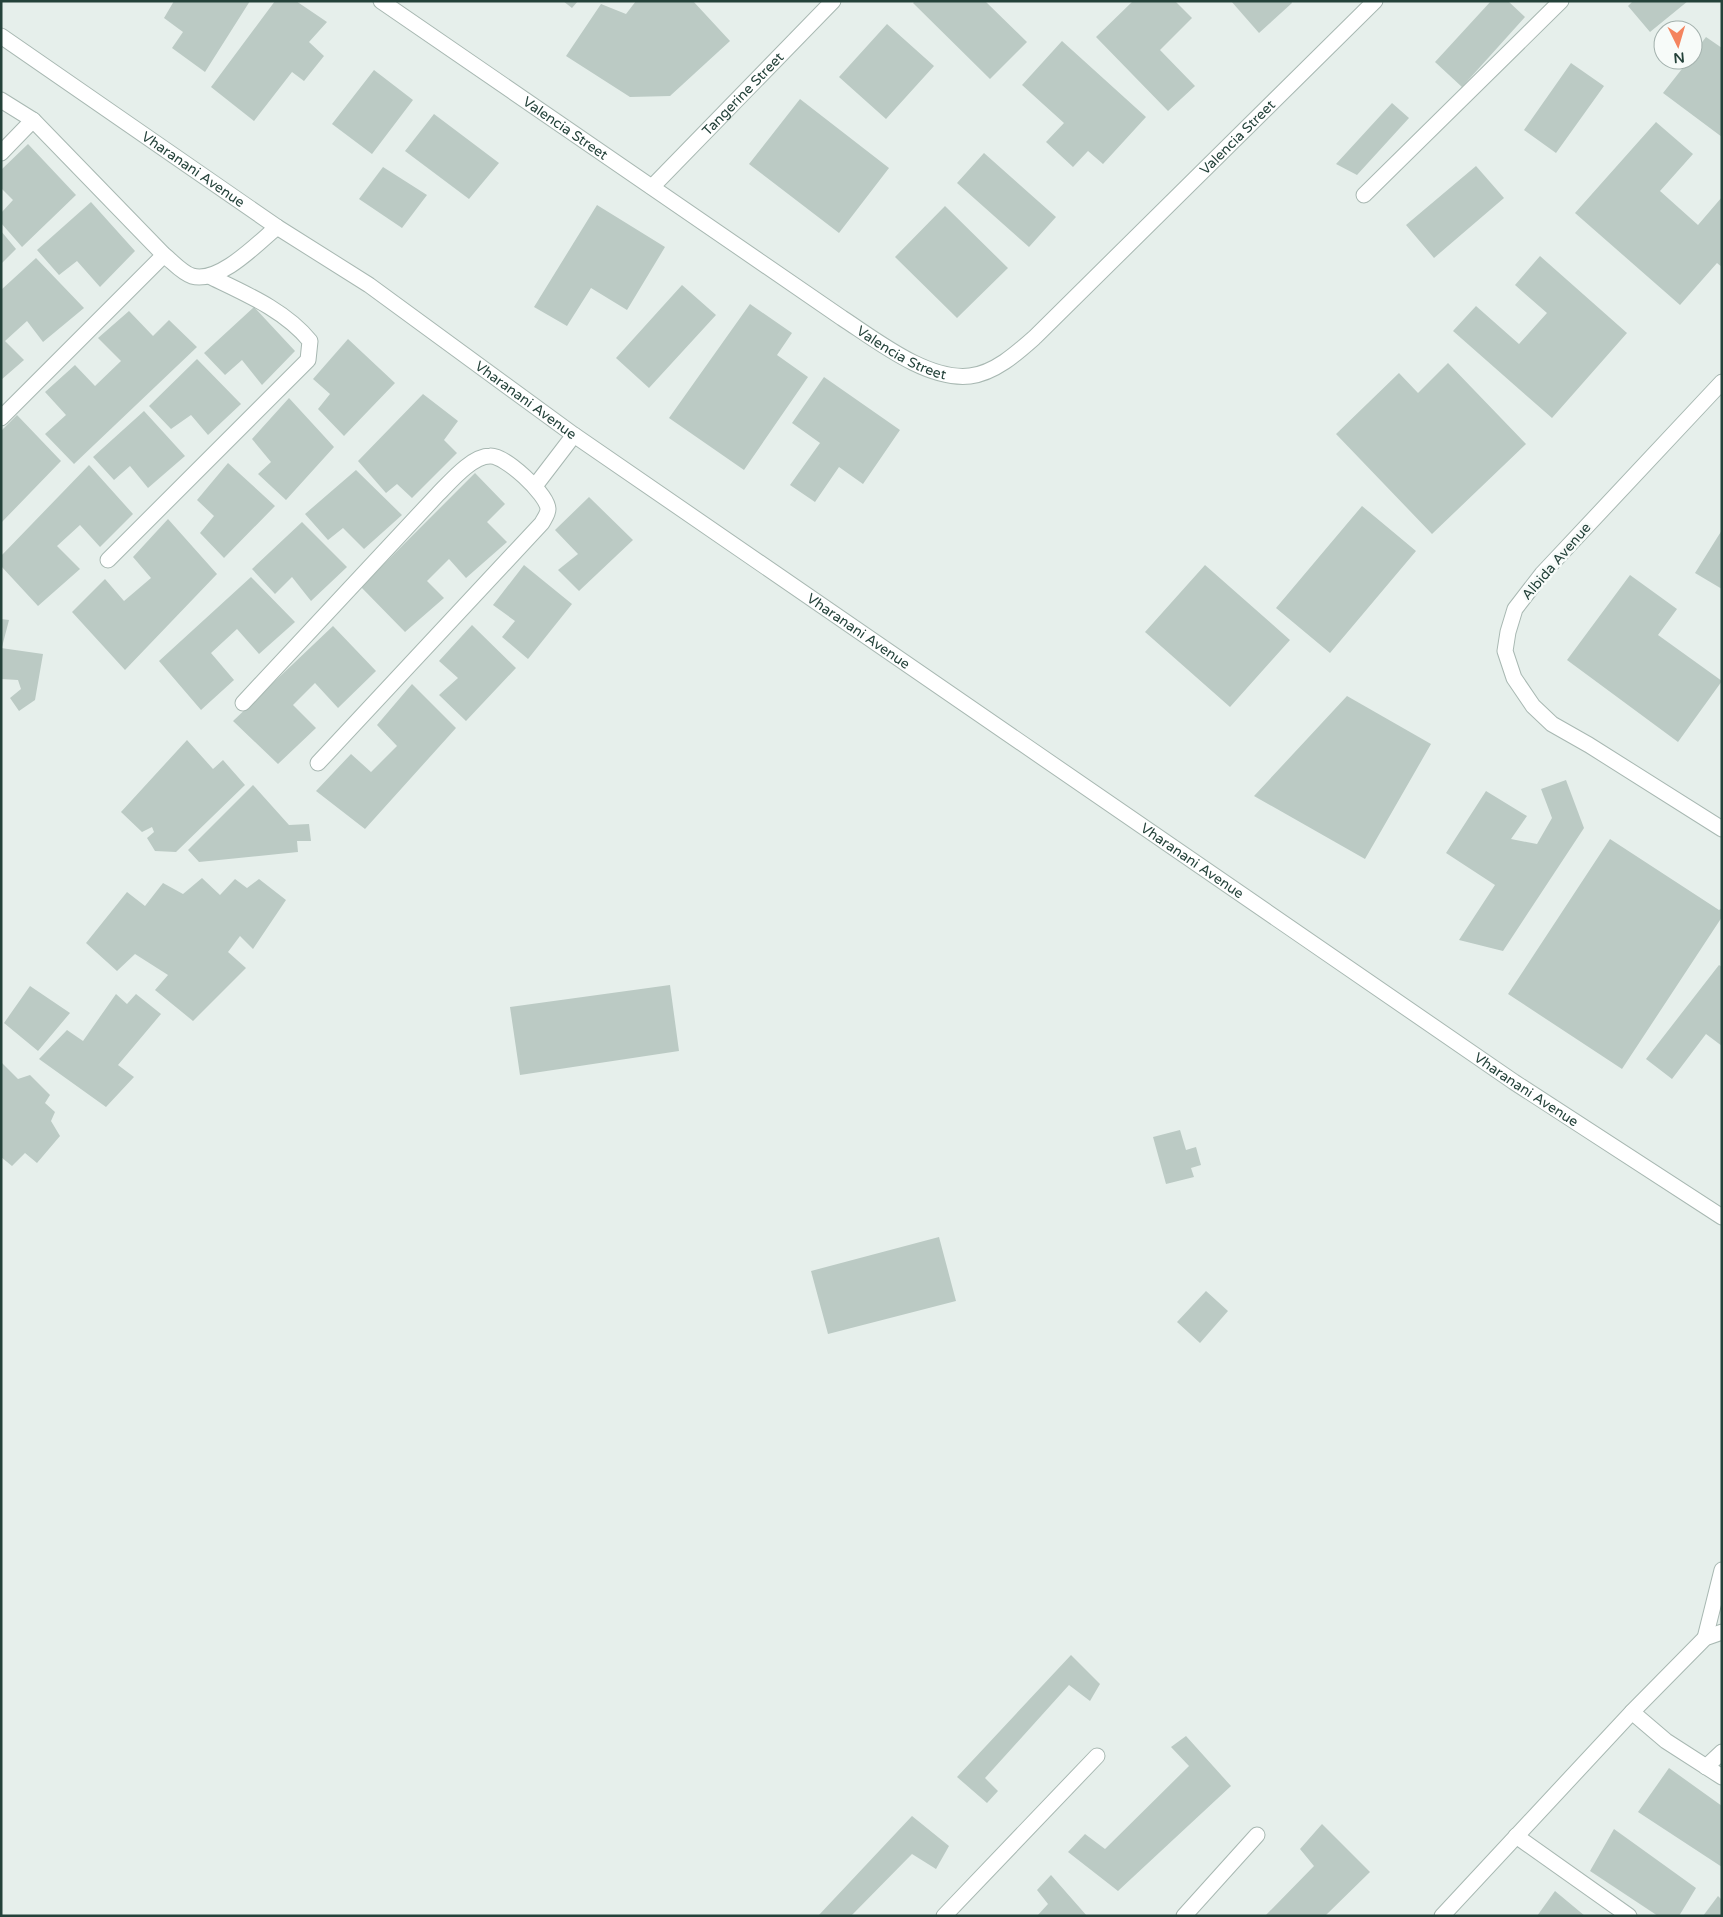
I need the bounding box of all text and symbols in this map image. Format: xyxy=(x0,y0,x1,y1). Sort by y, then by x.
north arrow xyxy=(1653,20,1703,70)
text: N xyxy=(1673,48,1685,66)
street label: Tangerine Street xyxy=(699,49,788,139)
street label: Valencia Street xyxy=(520,93,612,164)
street label: Valencia Street xyxy=(1196,96,1279,178)
street label: Vharanani Avenue xyxy=(138,128,248,211)
street label: Valencia Street xyxy=(853,322,949,384)
street label: Vharanani Avenue xyxy=(472,358,580,443)
street label: Albida Avenue xyxy=(1518,519,1595,603)
street label: Vharanani Avenue xyxy=(804,590,913,673)
street label: Vharanani Avenue xyxy=(1137,820,1247,902)
street label: Vharanani Avenue xyxy=(1471,1049,1581,1131)

